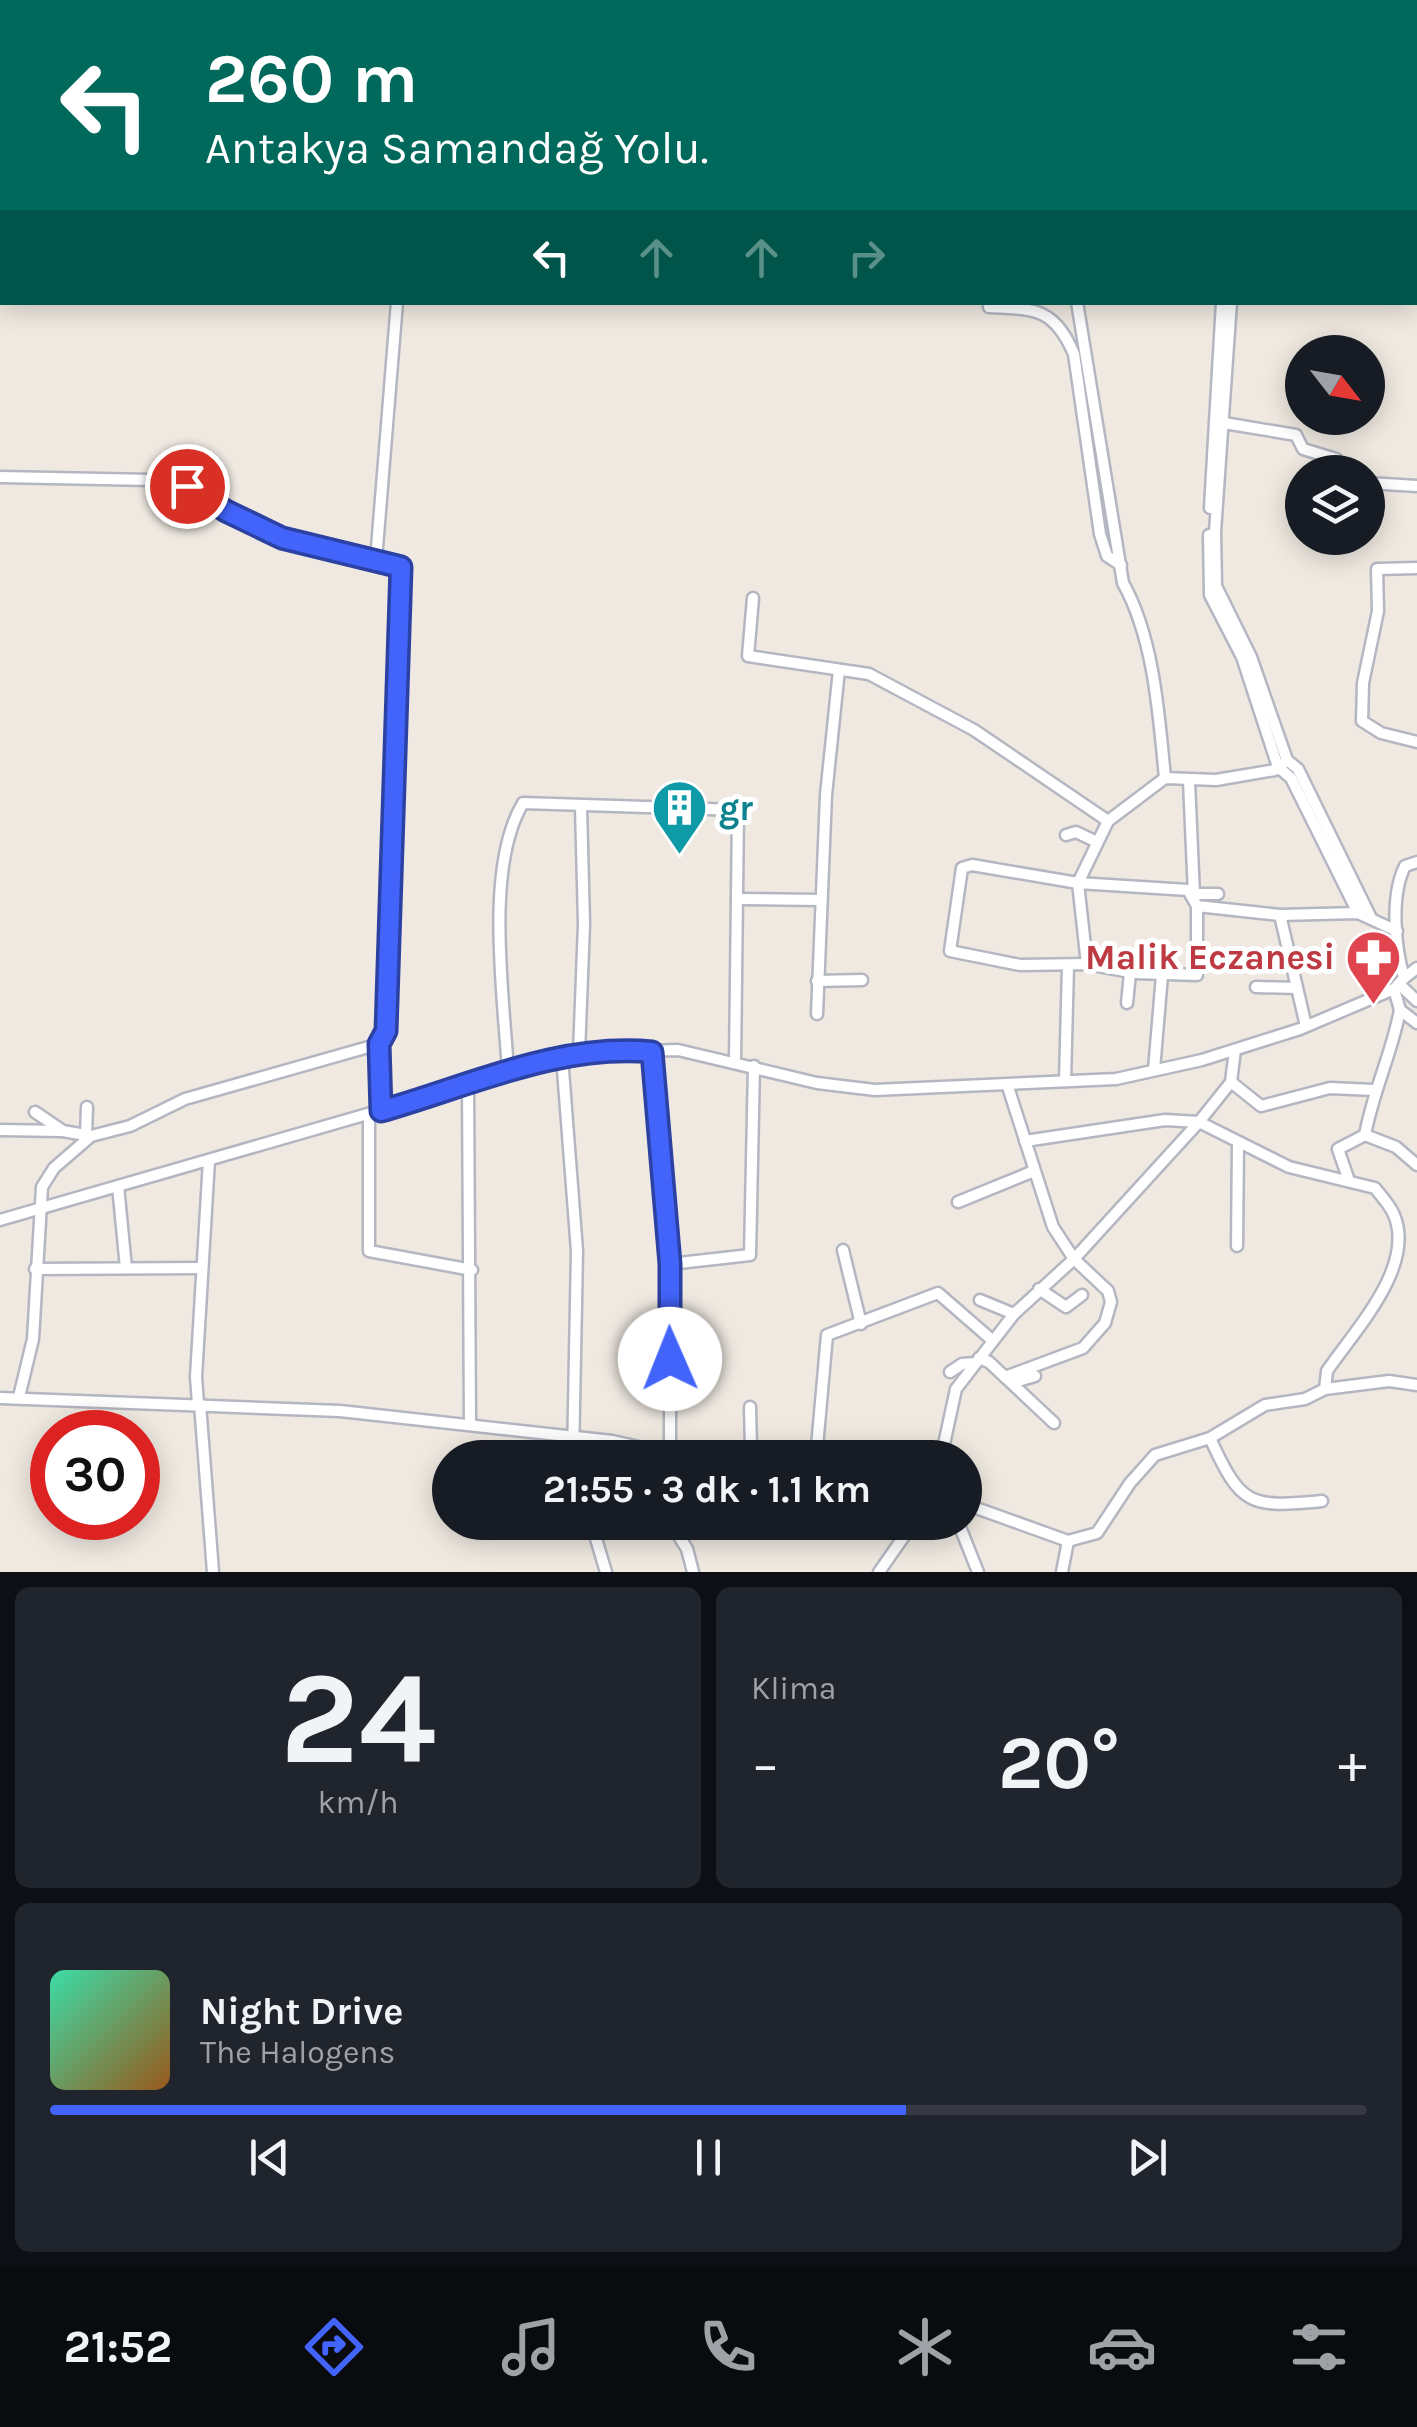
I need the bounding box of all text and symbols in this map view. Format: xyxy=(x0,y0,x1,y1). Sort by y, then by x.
text: 260 m xyxy=(205,38,418,120)
icon: left xyxy=(40,40,170,170)
text: Antakya Samandağ Yolu. xyxy=(205,122,709,174)
icon: left xyxy=(524,230,579,285)
icon: ahead xyxy=(629,230,684,285)
icon: ahead xyxy=(734,230,789,285)
icon: right xyxy=(839,230,894,285)
north arrow xyxy=(1285,335,1385,435)
map controls xyxy=(1285,335,1385,555)
pin xyxy=(145,444,230,529)
button: layers xyxy=(1285,455,1385,555)
icon: arrive xyxy=(160,459,215,514)
building icon: gr xyxy=(650,778,710,857)
place label: gr xyxy=(719,788,753,830)
pharmacy icon: Malik Eczanesi xyxy=(1344,927,1404,1006)
place label: Malik Eczanesi xyxy=(1085,937,1335,978)
position arrow xyxy=(618,1307,722,1411)
speed limit sign: 30 xyxy=(30,1410,160,1540)
text: 21:55 · 3 dk · 1.1 km xyxy=(543,1467,871,1512)
text: 24 xyxy=(280,1643,436,1795)
text: Klima xyxy=(751,1670,837,1707)
text: 20° xyxy=(998,1719,1120,1807)
text: − xyxy=(751,1732,780,1796)
text: + xyxy=(1338,1732,1367,1796)
text: km/h xyxy=(317,1784,399,1821)
text: Night Drive xyxy=(200,1989,403,2034)
text: The Halogens xyxy=(200,2034,395,2071)
icon: previous xyxy=(242,2130,297,2185)
icon: pause xyxy=(681,2130,736,2185)
icon: next xyxy=(1120,2130,1175,2185)
icon: directions xyxy=(299,2312,369,2382)
icon: music xyxy=(496,2312,566,2382)
icon: phone xyxy=(693,2312,763,2382)
icon: climate xyxy=(890,2312,960,2382)
icon: car xyxy=(1087,2312,1157,2382)
icon: filters xyxy=(1284,2312,1354,2382)
text: 21:52 xyxy=(63,2321,172,2373)

